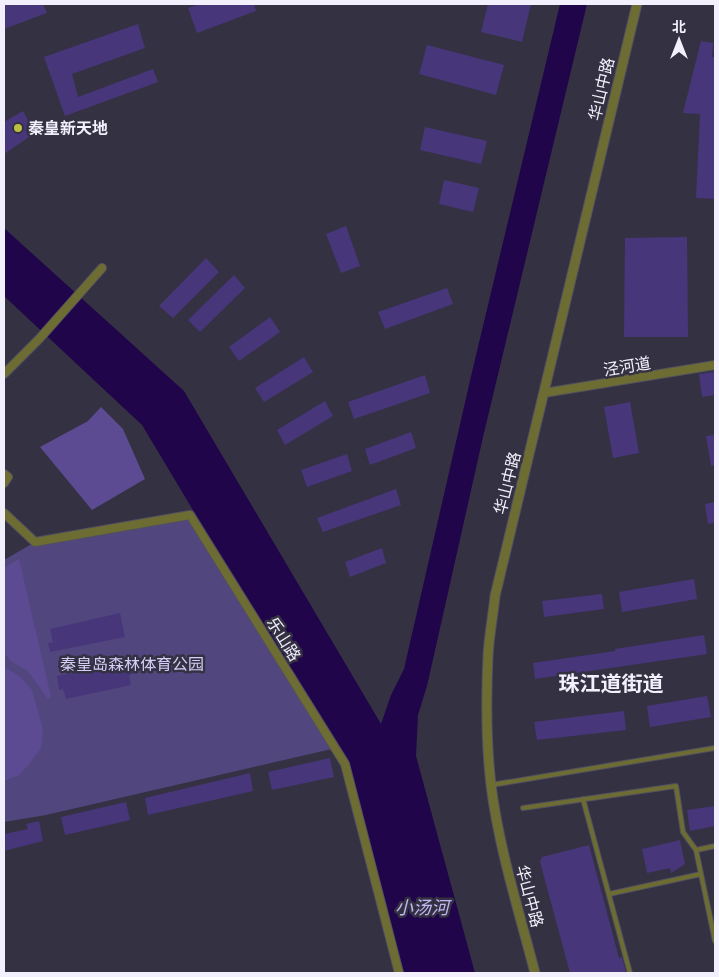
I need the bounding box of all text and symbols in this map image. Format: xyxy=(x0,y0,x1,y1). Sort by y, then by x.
north arrow xyxy=(654,15,704,65)
text: 北 xyxy=(672,19,686,35)
street label: 华山中路 xyxy=(585,56,618,122)
place label: 秦皇新天地 xyxy=(28,119,108,138)
marker: 秦皇新天地 xyxy=(12,122,24,134)
street label: 泾河道 xyxy=(602,353,652,380)
street label: 华山中路 xyxy=(491,450,524,516)
street label: 乐山路 xyxy=(263,614,304,665)
park label: 秦皇岛森林体育公园 xyxy=(60,655,204,674)
district label: 珠江道街道 xyxy=(559,672,664,696)
street label: 华山中路 xyxy=(512,863,547,930)
water label: 小汤河 xyxy=(395,897,452,918)

